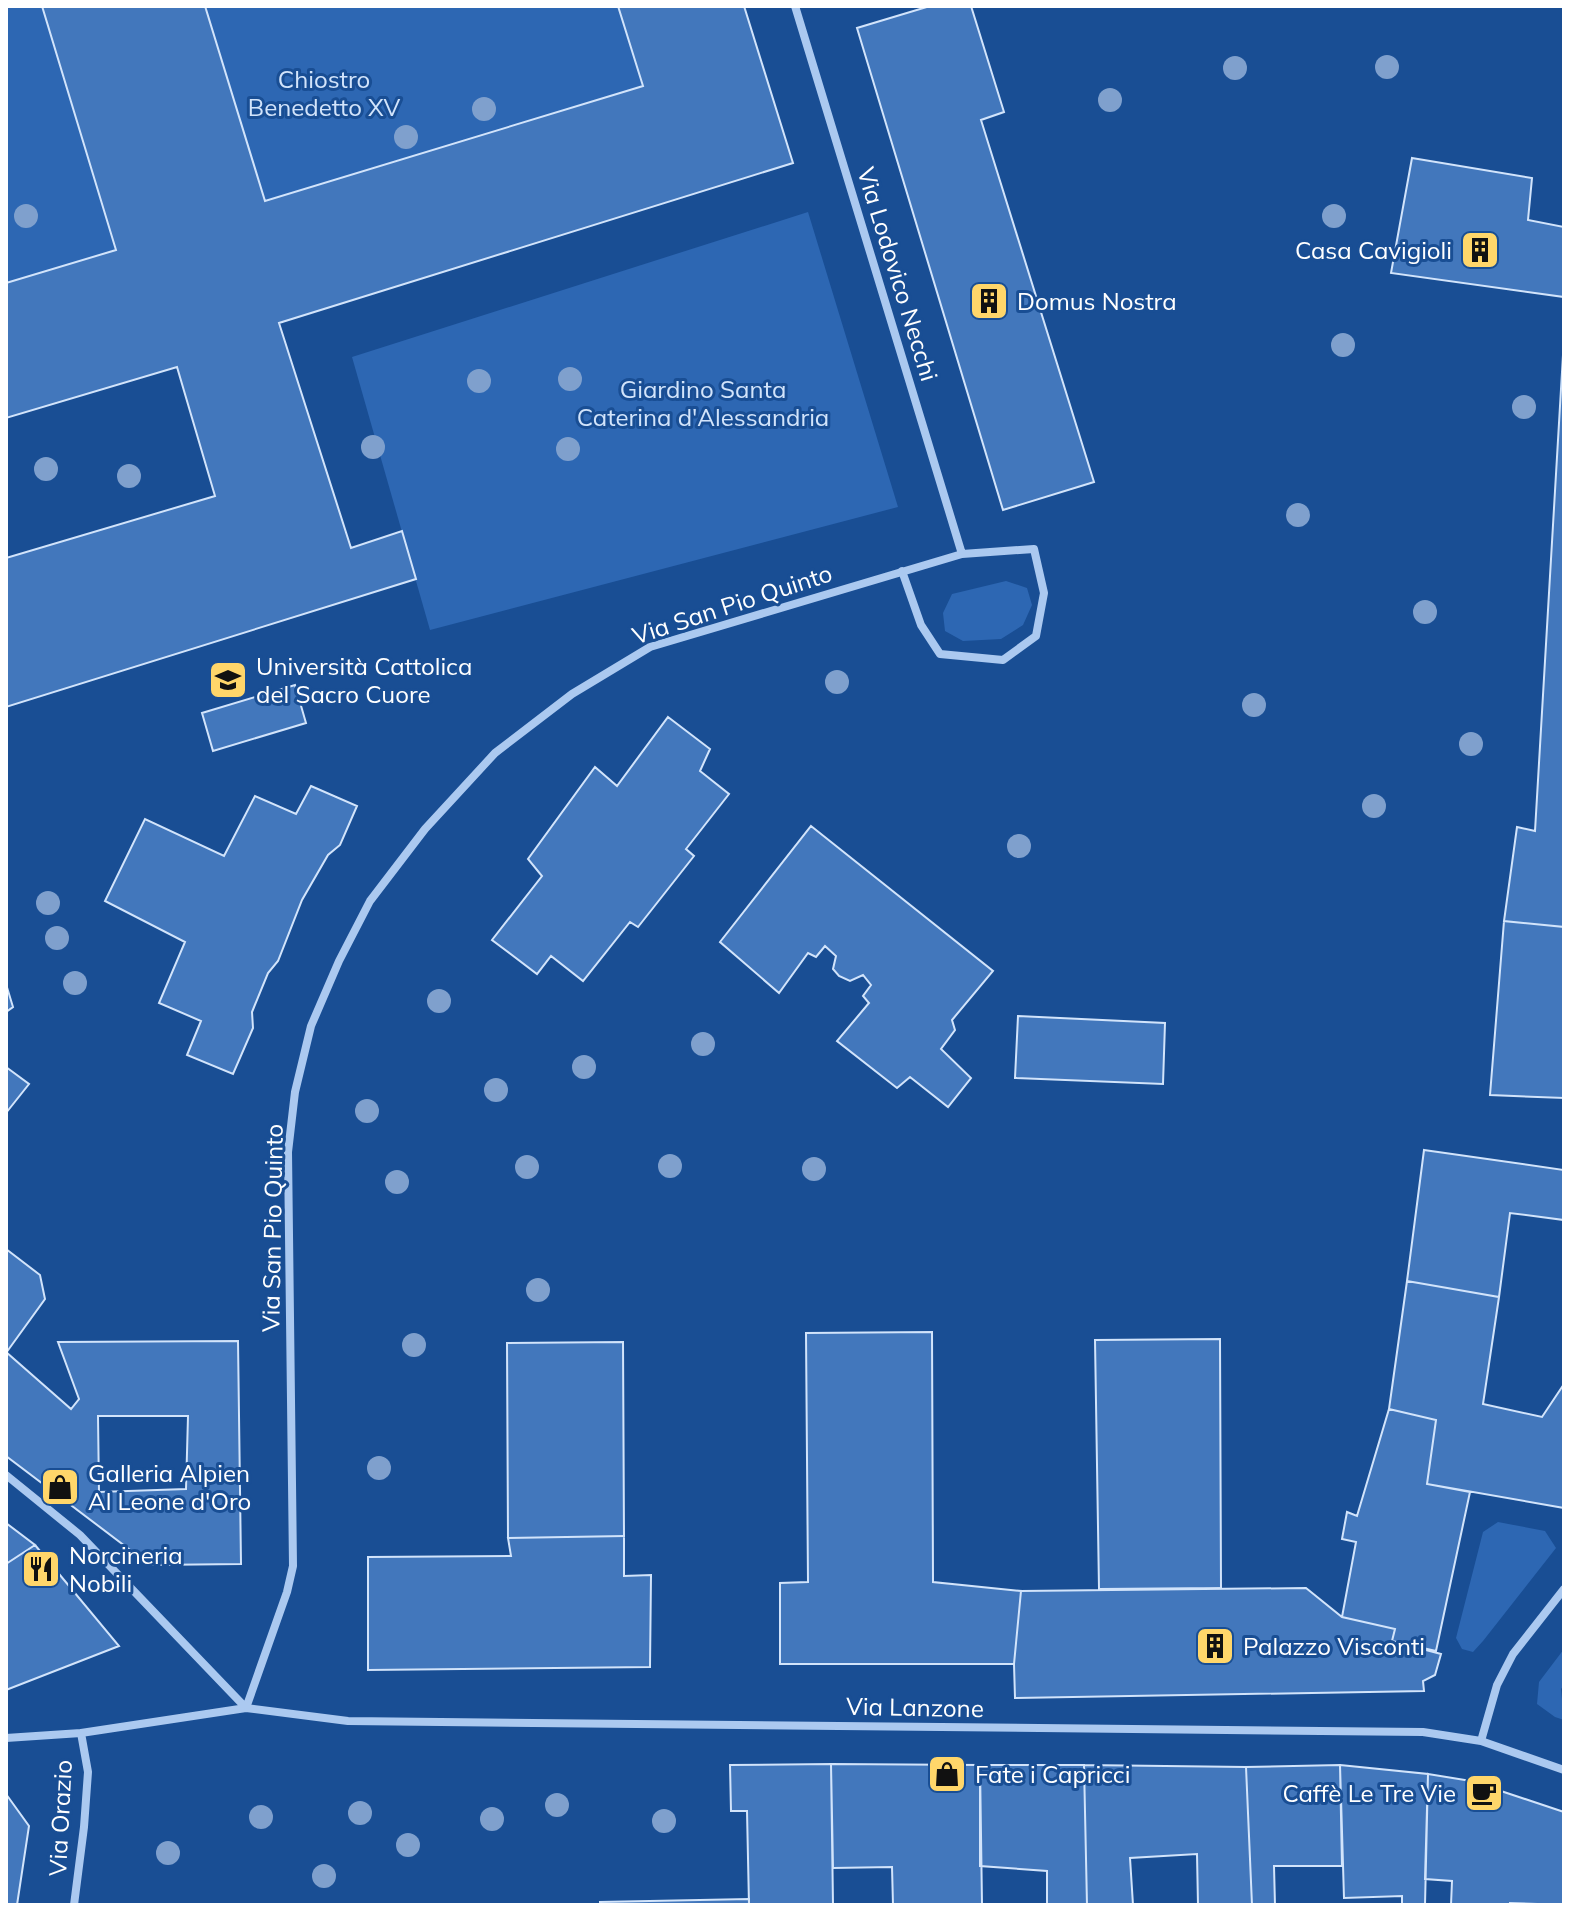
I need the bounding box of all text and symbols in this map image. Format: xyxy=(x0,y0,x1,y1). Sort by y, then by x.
park label: Chiostro Benedetto XV xyxy=(248,64,400,122)
street label: Via Lodovico Necchi xyxy=(851,163,945,385)
building icon: Casa Cavigioli xyxy=(1459,229,1501,271)
place label: Casa Cavigioli xyxy=(1295,235,1452,265)
building icon: Domus Nostra xyxy=(968,280,1010,322)
place label: Domus Nostra xyxy=(1017,286,1177,316)
park label: Giardino Santa Caterina d'Alessandria xyxy=(577,374,829,432)
street label: Via San Pio Quinto xyxy=(628,558,836,650)
place label: Università Cattolica del Sacro Cuore xyxy=(256,651,472,709)
school or university icon: Università Cattolica del Sacro Cuore xyxy=(207,659,249,701)
street label: Via San Pio Quinto xyxy=(255,1124,289,1332)
place label: Galleria Alpien Al Leone d'Oro xyxy=(88,1458,251,1516)
shop icon: Galleria Alpien Al Leone d'Oro xyxy=(39,1466,81,1508)
place label: Norcineria Nobili xyxy=(69,1540,183,1598)
restaurant icon: Norcineria Nobili xyxy=(20,1548,62,1590)
building icon: Palazzo Visconti xyxy=(1194,1625,1236,1667)
place label: Palazzo Visconti xyxy=(1243,1631,1425,1661)
street label: Via Lanzone xyxy=(846,1691,984,1723)
shop icon: Fate i Capricci xyxy=(926,1753,968,1795)
street label: Via Orazio xyxy=(42,1759,78,1877)
place label: Fate i Capricci xyxy=(975,1759,1130,1789)
cafe icon: Caffè Le Tre Vie xyxy=(1463,1772,1505,1814)
place label: Caffè Le Tre Vie xyxy=(1282,1778,1456,1808)

